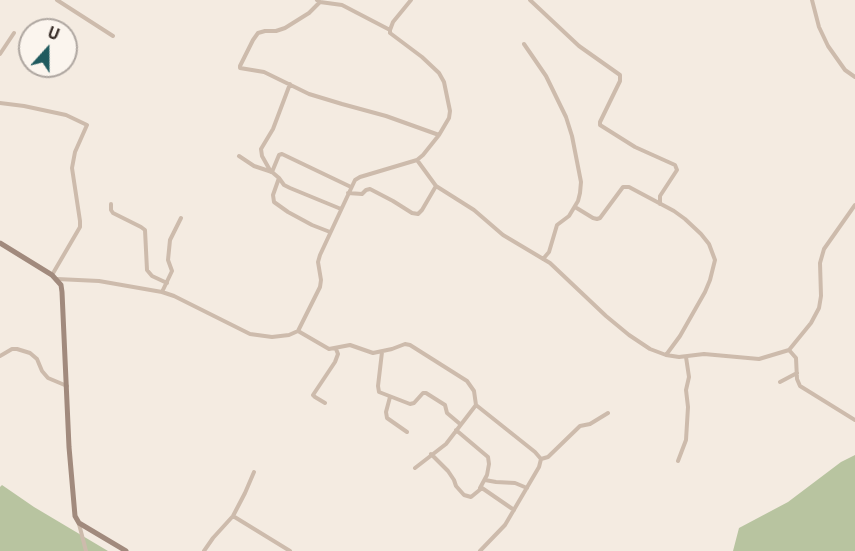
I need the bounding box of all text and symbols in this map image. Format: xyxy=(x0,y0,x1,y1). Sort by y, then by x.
north arrow xyxy=(18,18,78,78)
text: U xyxy=(45,22,62,44)

